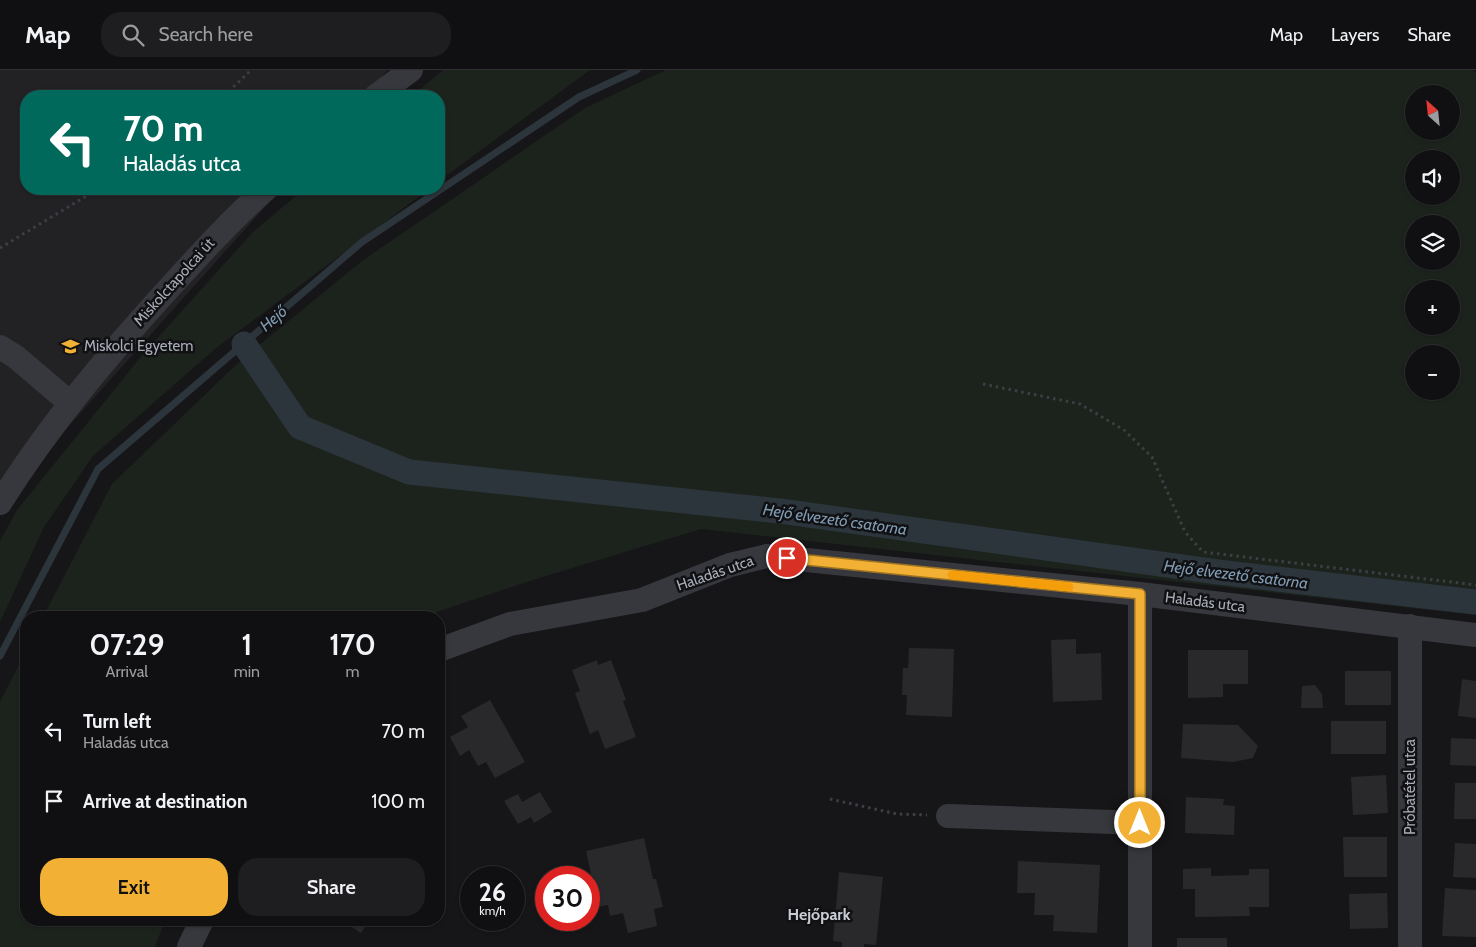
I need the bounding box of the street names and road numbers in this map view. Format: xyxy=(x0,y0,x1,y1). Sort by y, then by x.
street label: Miskolctapolcai út xyxy=(130,234,218,330)
street label: Haladás utca xyxy=(674,551,757,595)
street label: Haladás utca xyxy=(1164,588,1247,616)
street label: Próbatétel utca xyxy=(1401,738,1419,835)

